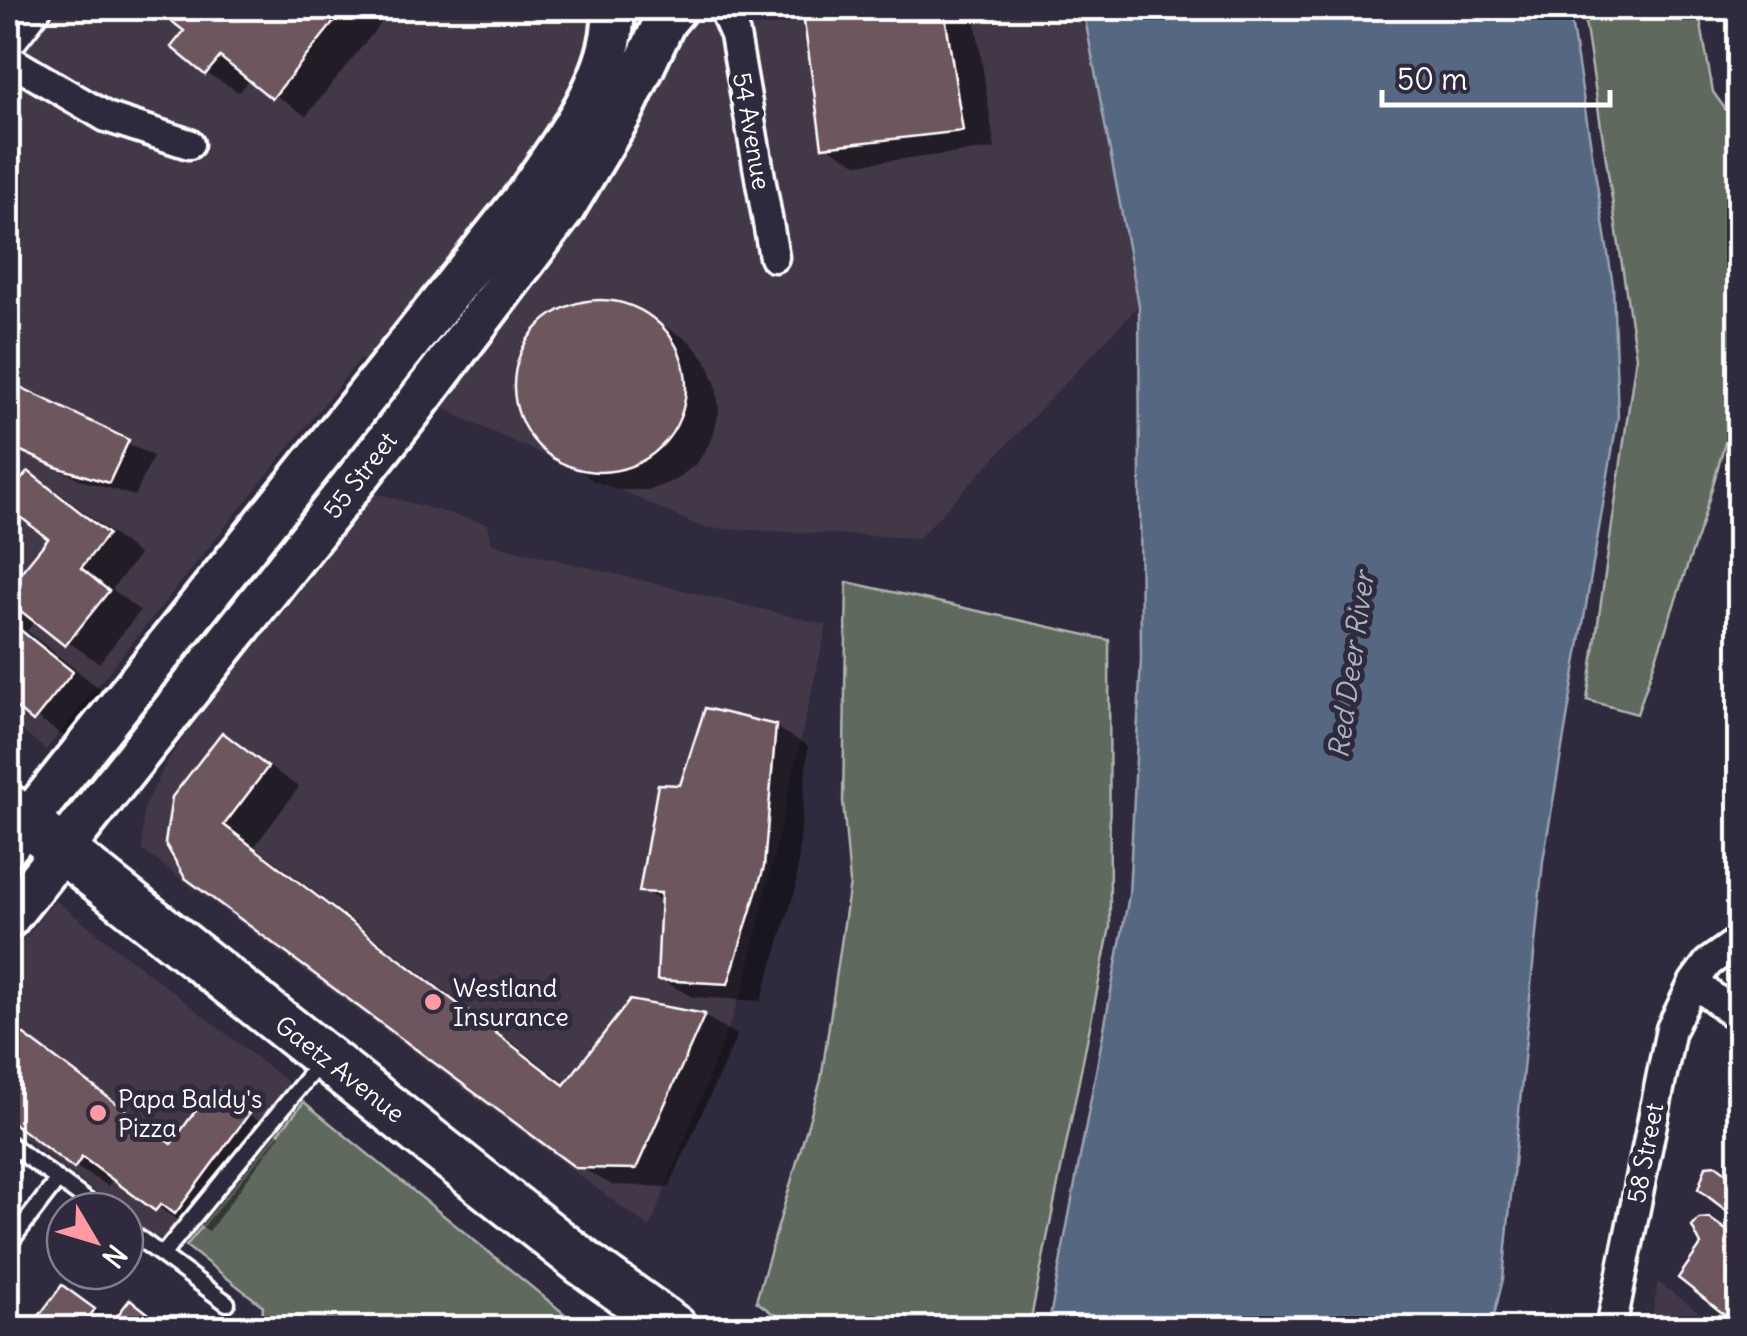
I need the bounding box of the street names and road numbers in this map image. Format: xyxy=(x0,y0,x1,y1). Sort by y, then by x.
street label: 54 Avenue xyxy=(726,70,778,192)
street label: 55 Street xyxy=(316,425,404,525)
street label: Gaetz Avenue xyxy=(269,1008,411,1130)
street label: 58 Street xyxy=(1620,1100,1670,1206)

